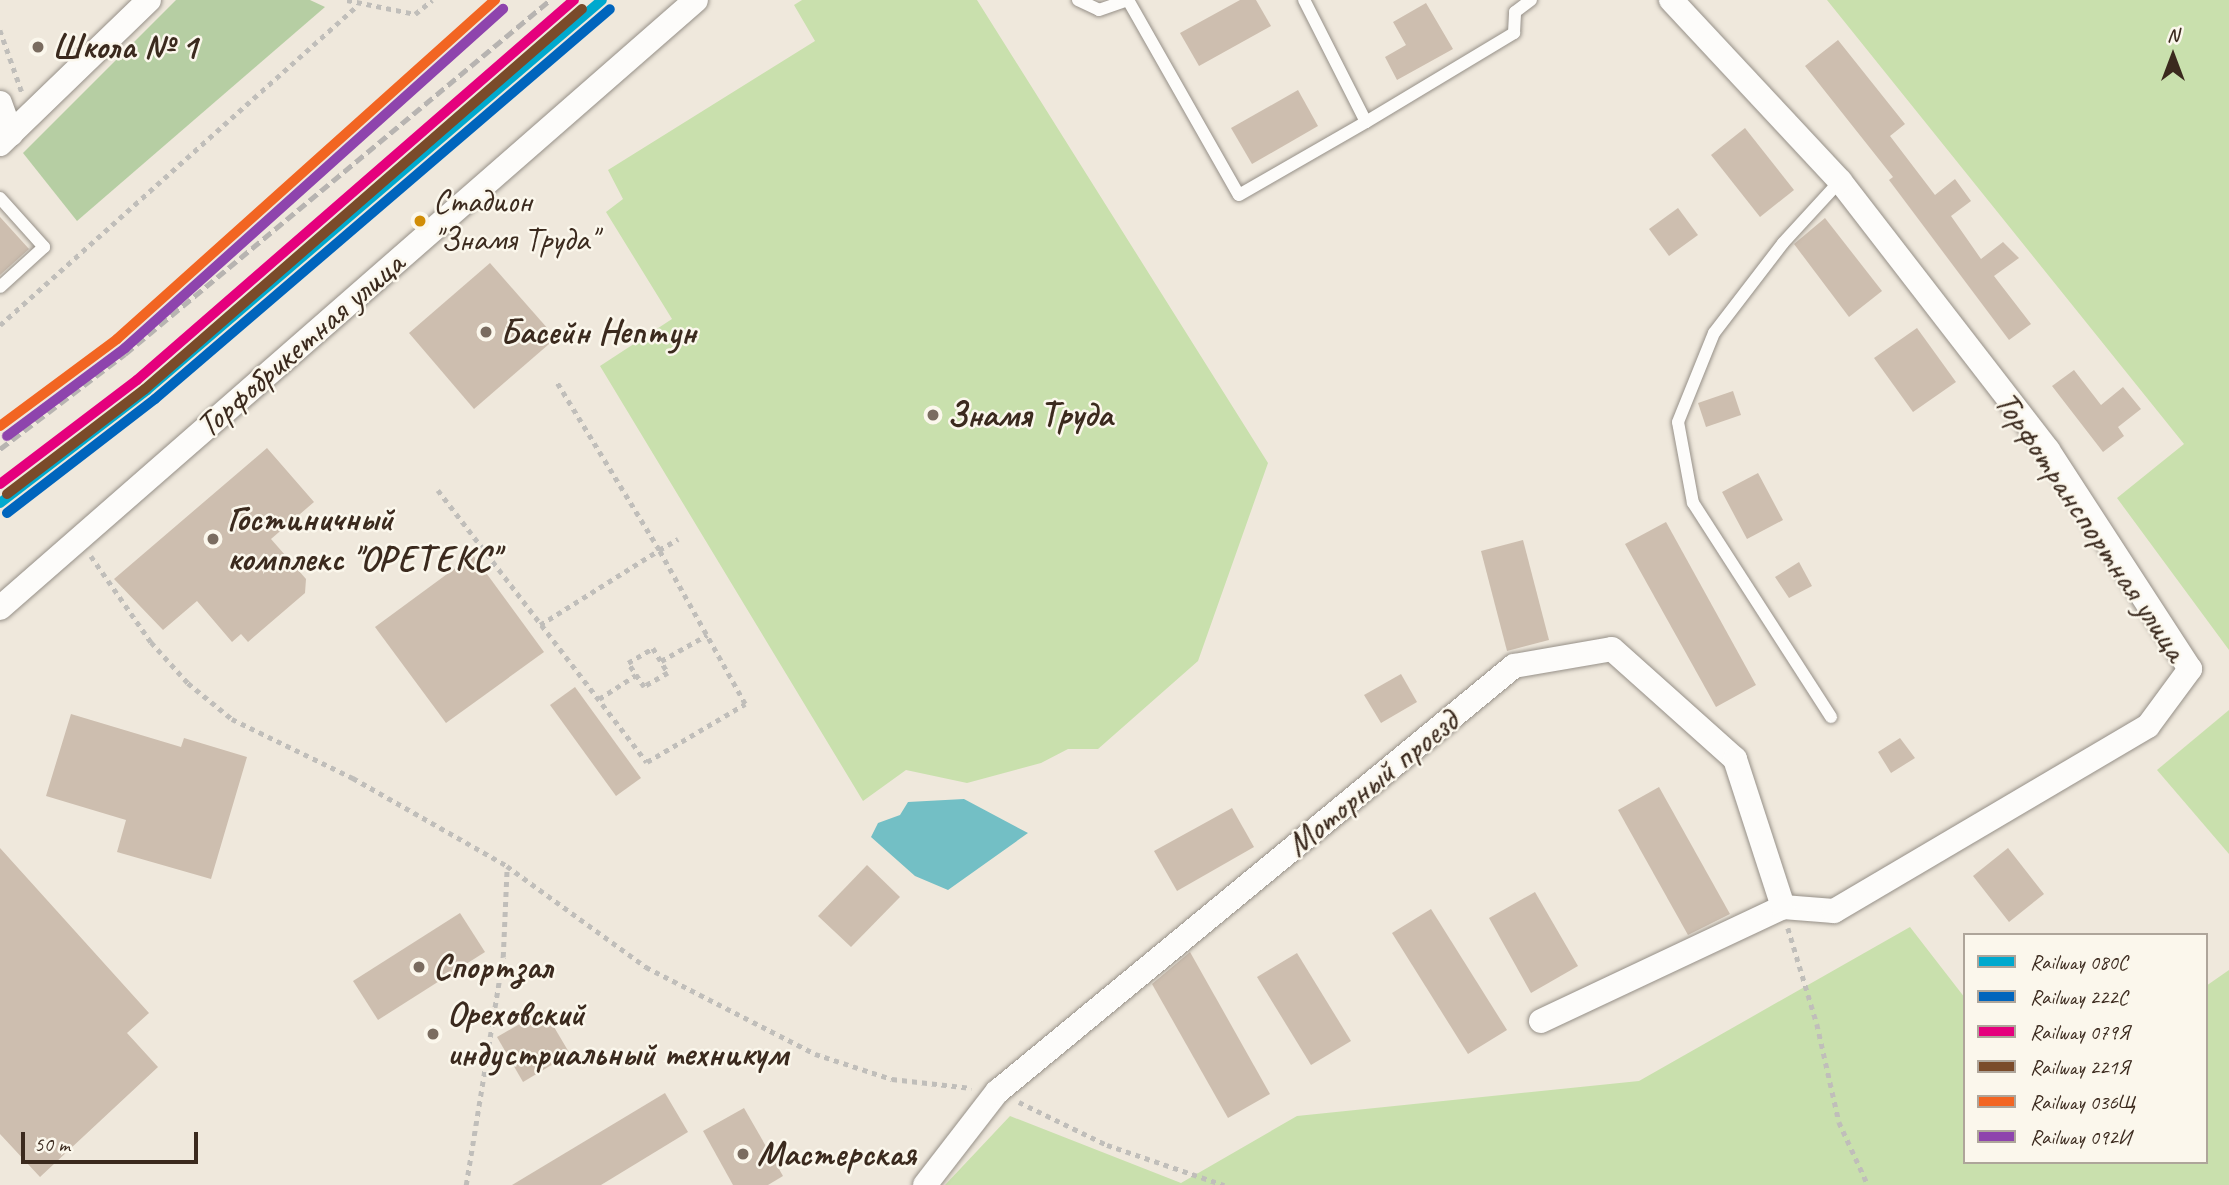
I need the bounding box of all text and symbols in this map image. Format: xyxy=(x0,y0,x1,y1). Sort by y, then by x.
north arrow xyxy=(2138,21,2208,91)
text: N xyxy=(2167,23,2179,47)
place label: Школа № 1 xyxy=(52,26,197,68)
marker: Школа № 1 xyxy=(30,39,46,55)
place label: Стадион "Знамя Труда" xyxy=(433,182,591,260)
marker: Стадион "Знамя Труда" xyxy=(413,214,427,228)
street label: Торфобрикетная улица xyxy=(187,243,413,447)
place label: Басейн Нептун xyxy=(500,311,697,353)
marker: Басейн Нептун xyxy=(478,324,494,340)
street label: Торфотранспортная улица xyxy=(1985,383,2197,669)
place label: Знамя Труда xyxy=(947,394,1106,436)
marker: Знамя Труда xyxy=(925,407,941,423)
place label: Гостиничный комплекс "ОРЕТЕКС" xyxy=(227,498,499,580)
marker: Гостиничный комплекс "ОРЕТЕКС" xyxy=(205,531,221,547)
street label: Моторный проезд xyxy=(1277,701,1467,865)
legend xyxy=(1963,933,2208,1164)
place label: Спортзал xyxy=(433,946,553,988)
text: Railway 080С xyxy=(2030,949,2128,975)
marker: Спортзал xyxy=(411,959,427,975)
text: Railway 222С xyxy=(2030,984,2128,1010)
place label: Ореховский индустриальный техникум xyxy=(447,993,788,1075)
text: Railway 079Я xyxy=(2030,1019,2129,1045)
marker: Ореховский индустриальный техникум xyxy=(425,1026,441,1042)
text: Railway 221Я xyxy=(2030,1054,2129,1080)
text: Railway 036Щ xyxy=(2030,1089,2136,1115)
scale bar xyxy=(24,1118,201,1162)
text: Railway 092И xyxy=(2030,1124,2131,1150)
text: 50 m xyxy=(34,1131,70,1157)
place label: Мастерская xyxy=(757,1133,916,1175)
marker: Мастерская xyxy=(735,1146,751,1162)

